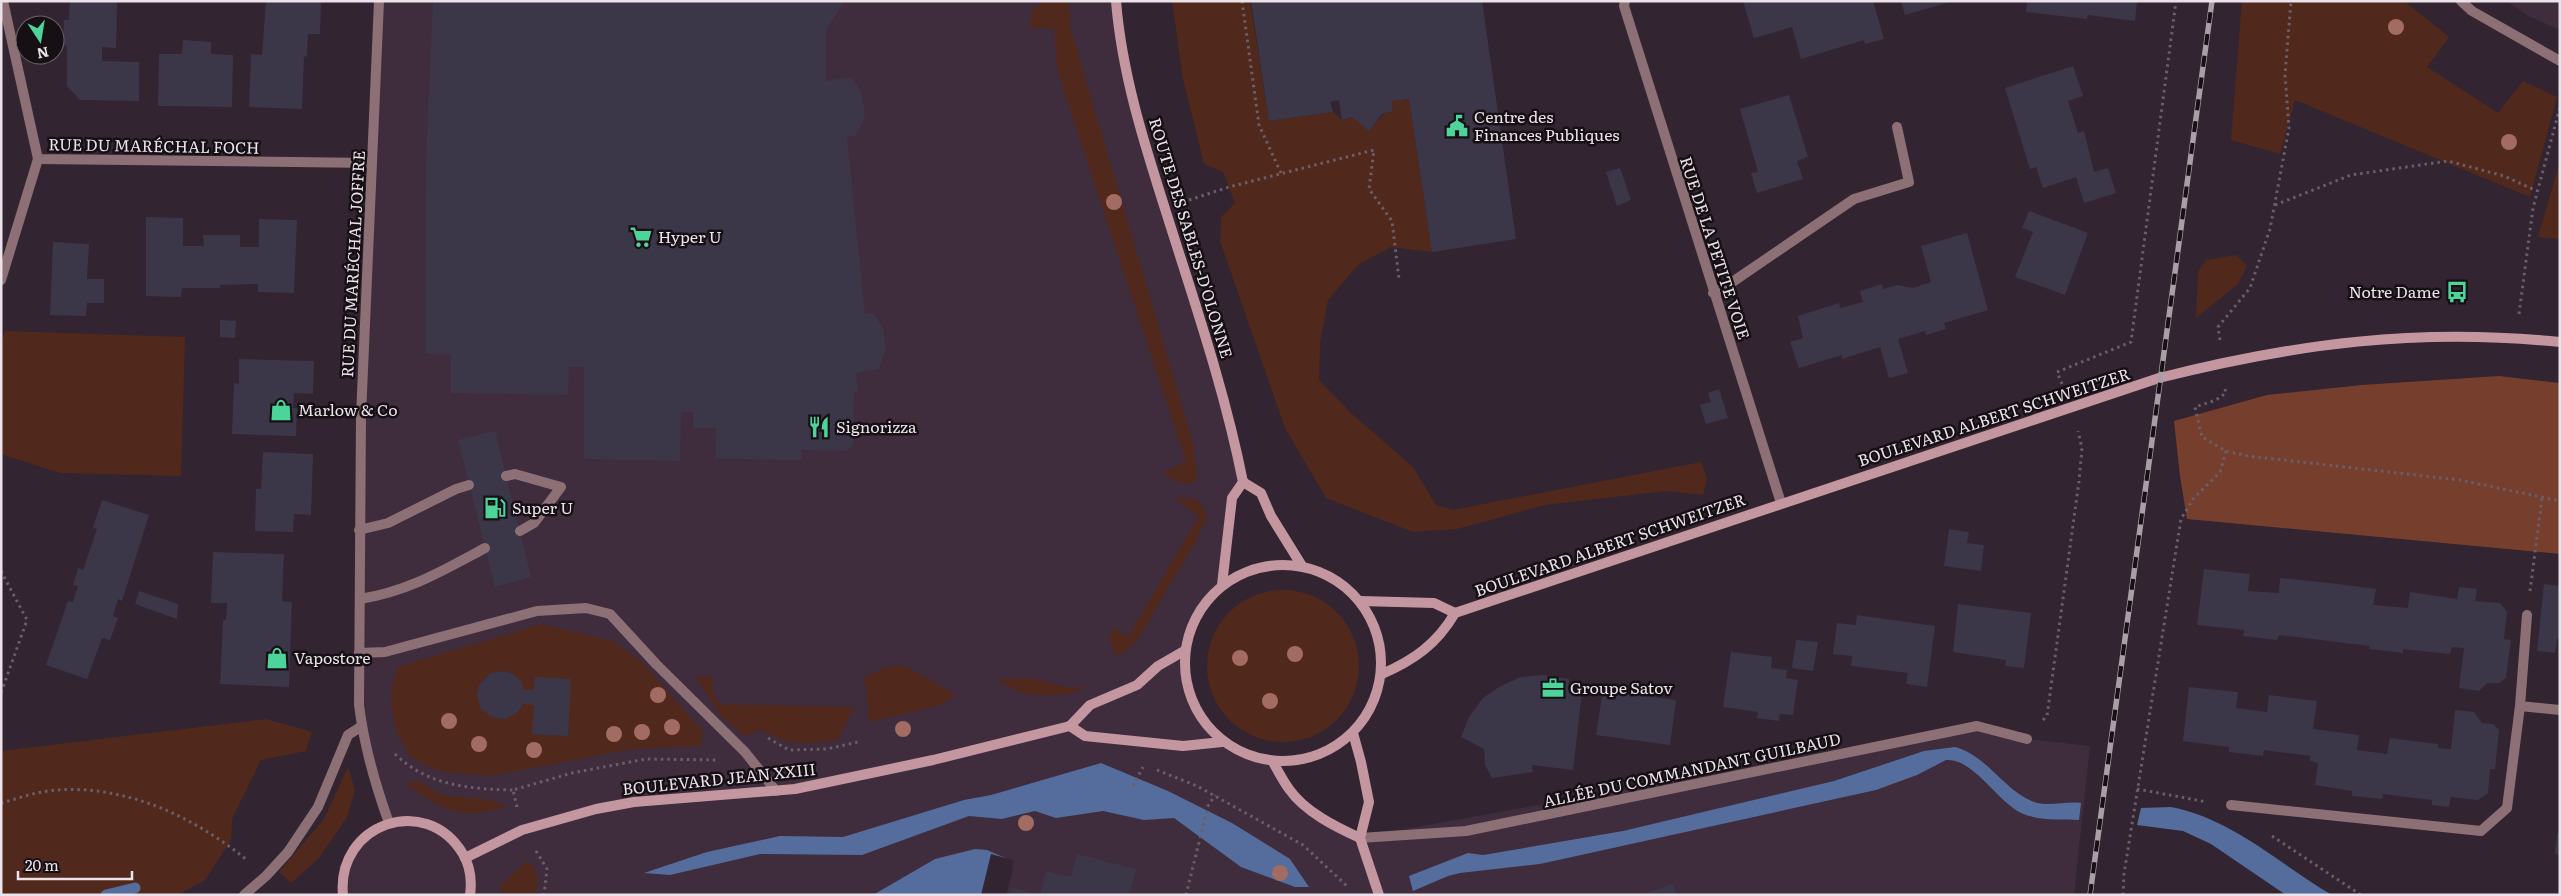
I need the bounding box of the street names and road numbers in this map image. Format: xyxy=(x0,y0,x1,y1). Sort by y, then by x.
street label: ROUTE DES SABLES-D'OLONNE xyxy=(1144,115,1240,361)
street label: RUE DU MARÉCHAL FOCH xyxy=(48,131,260,159)
street label: RUE DU MARÉCHAL JOFFRE xyxy=(334,150,370,378)
street label: RUE DE LA PETITE VOIE xyxy=(1675,153,1757,342)
street label: BOULEVARD ALBERT SCHWEITZER xyxy=(1855,360,2133,471)
street label: BOULEVARD ALBERT SCHWEITZER xyxy=(1471,486,1749,602)
street label: ALLÉE DU COMMANDANT GUILBAUD xyxy=(1541,726,1843,812)
street label: BOULEVARD JEAN XXIII xyxy=(621,756,817,800)

